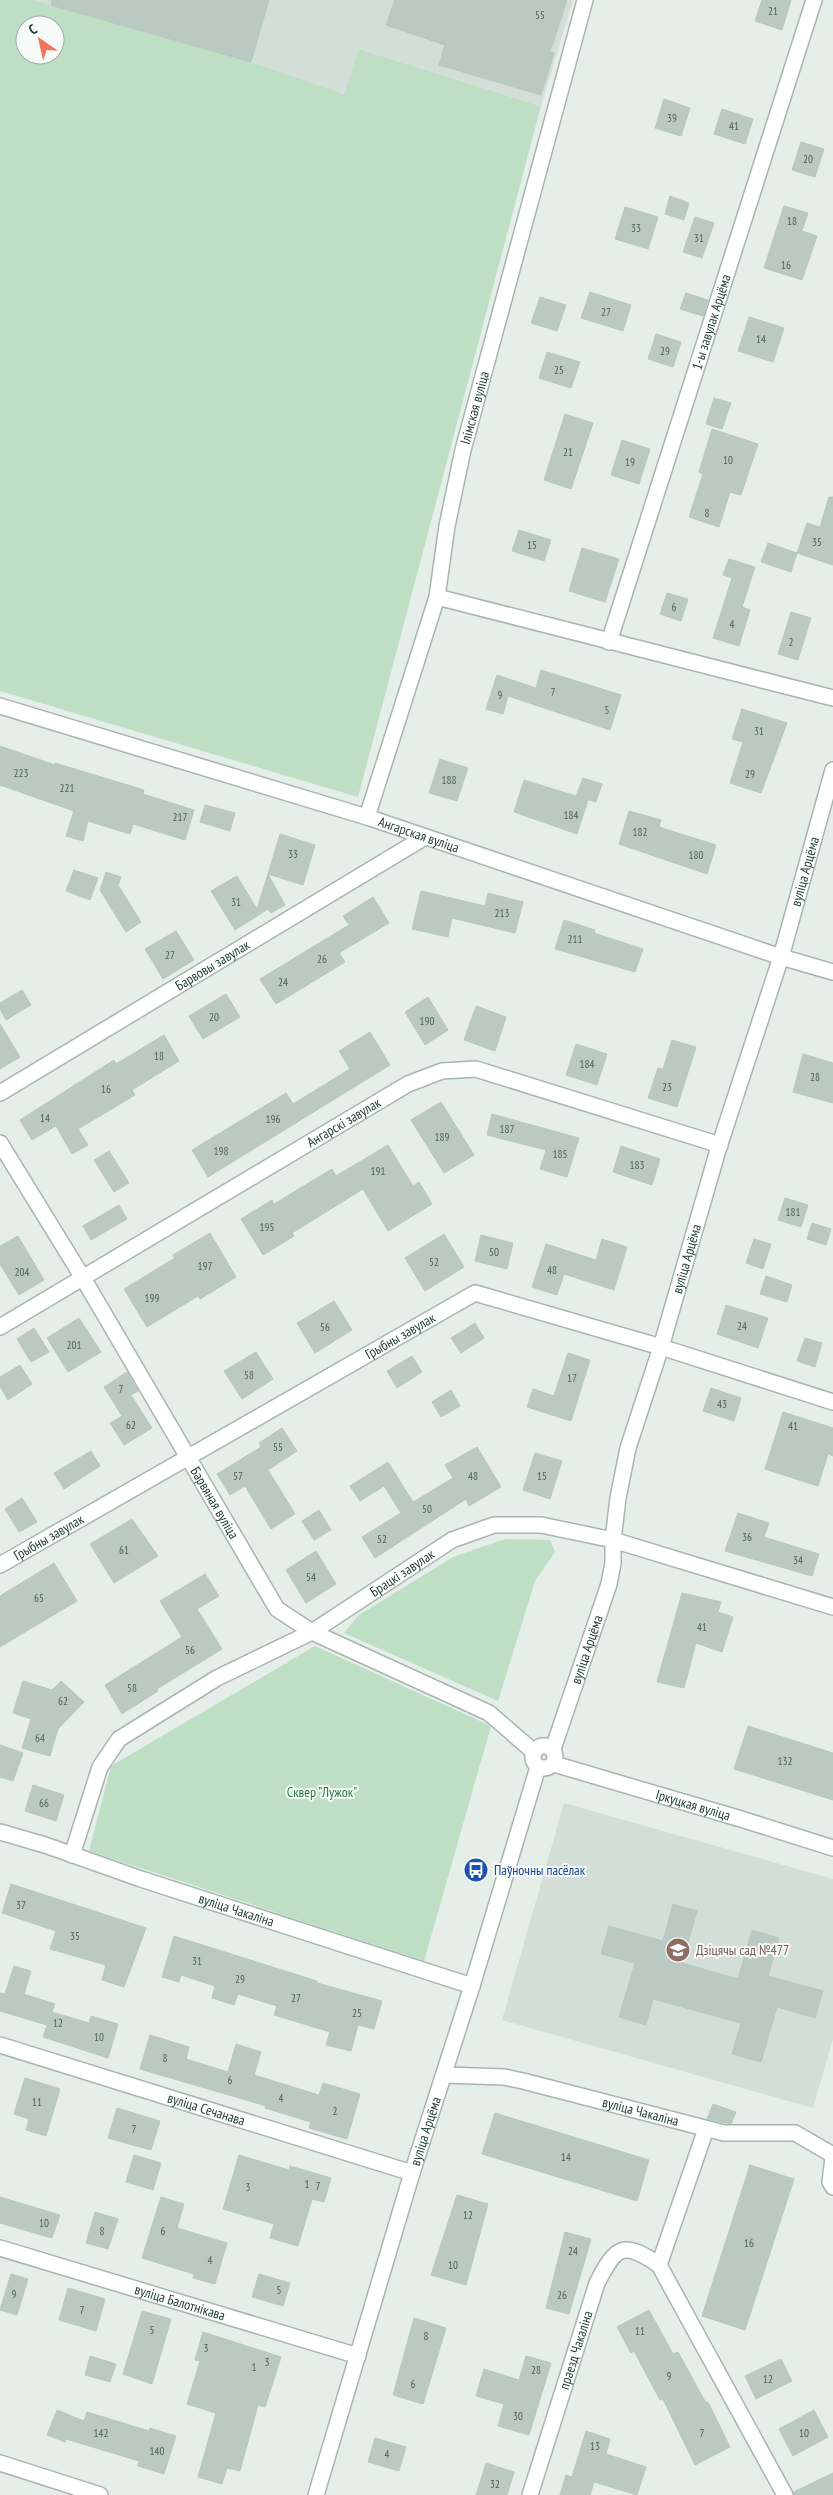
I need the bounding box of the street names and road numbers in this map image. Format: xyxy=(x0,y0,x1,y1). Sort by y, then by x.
street label: 1-ы завулак Арцёма xyxy=(688,272,735,372)
street label: Ілімская вуліца xyxy=(456,369,493,446)
street label: Ангарская вуліца xyxy=(376,812,462,857)
street label: вуліца Арцёма xyxy=(787,835,823,908)
street label: Барвовы завулак xyxy=(172,935,253,994)
street label: Ангарскі завулак xyxy=(303,1093,384,1151)
street label: вуліца Арцёма xyxy=(668,1222,705,1296)
street label: Грыбны завулак xyxy=(362,1308,439,1363)
street label: Барвяная вуліца xyxy=(187,1464,243,1542)
street label: Грыбны завулак xyxy=(10,1510,87,1564)
street label: Брацкі завулак xyxy=(366,1545,438,1601)
street label: вуліца Арцёма xyxy=(567,1613,607,1686)
street label: Іркуцкая вуліца xyxy=(654,1785,733,1824)
street label: вуліца Чакаліна xyxy=(196,1889,276,1930)
street label: вуліца Сечанава xyxy=(165,2089,247,2130)
street label: вуліца Чакаліна xyxy=(601,2093,681,2130)
street label: вуліца Арцёма xyxy=(406,2094,445,2168)
street label: вуліца Балотнікава xyxy=(133,2280,227,2324)
street label: праезд Чакаліна xyxy=(555,2309,597,2392)

